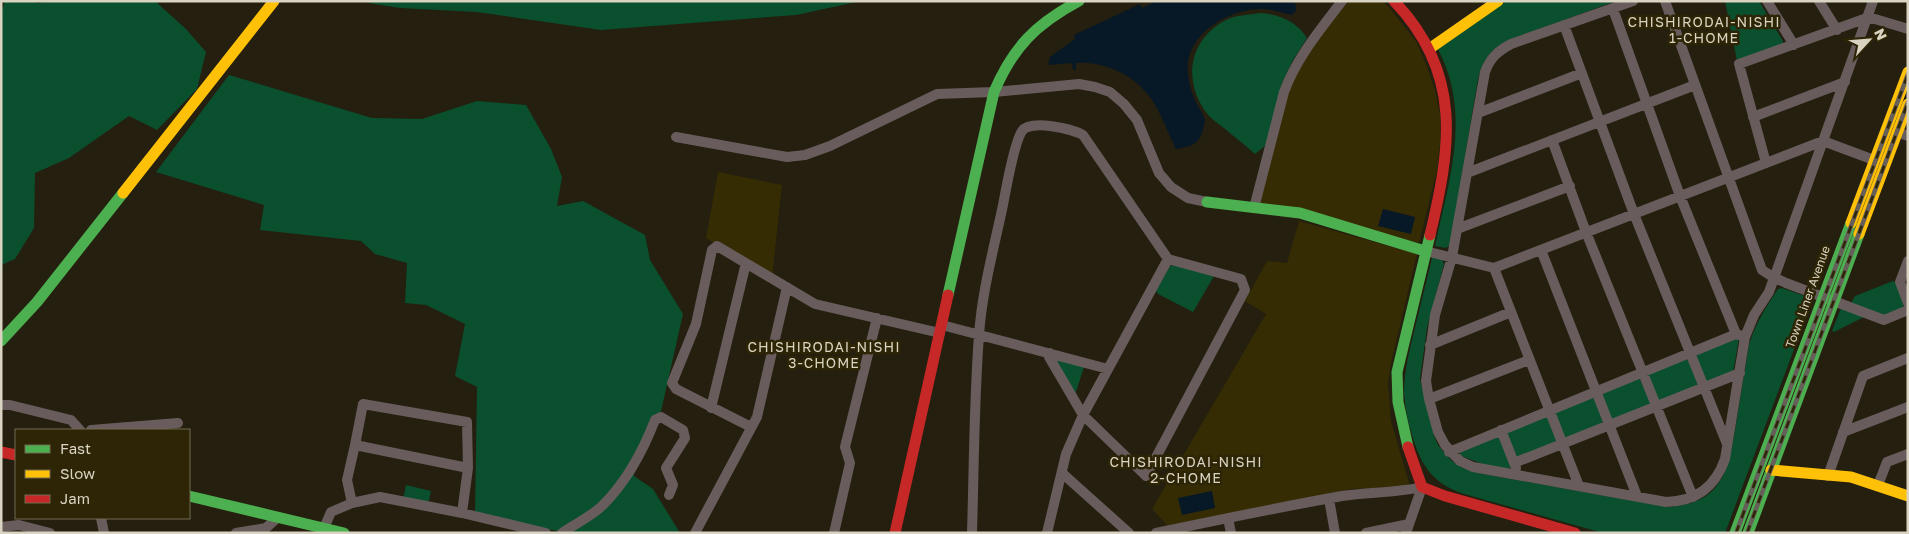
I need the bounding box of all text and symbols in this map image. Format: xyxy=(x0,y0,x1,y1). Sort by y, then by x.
district label: CHISHIRODAI-NISHI 1-CHOME xyxy=(1627,13,1781,46)
north arrow xyxy=(1844,15,1894,65)
text: N xyxy=(1871,26,1891,43)
street label: Town Liner Avenue xyxy=(1782,243,1833,350)
district label: CHISHIRODAI-NISHI 3-CHOME xyxy=(747,338,901,371)
legend xyxy=(15,429,190,519)
text: Fast xyxy=(60,439,91,457)
district label: CHISHIRODAI-NISHI 2-CHOME xyxy=(1109,453,1263,486)
text: Slow xyxy=(60,464,95,482)
text: Jam xyxy=(60,489,90,507)

